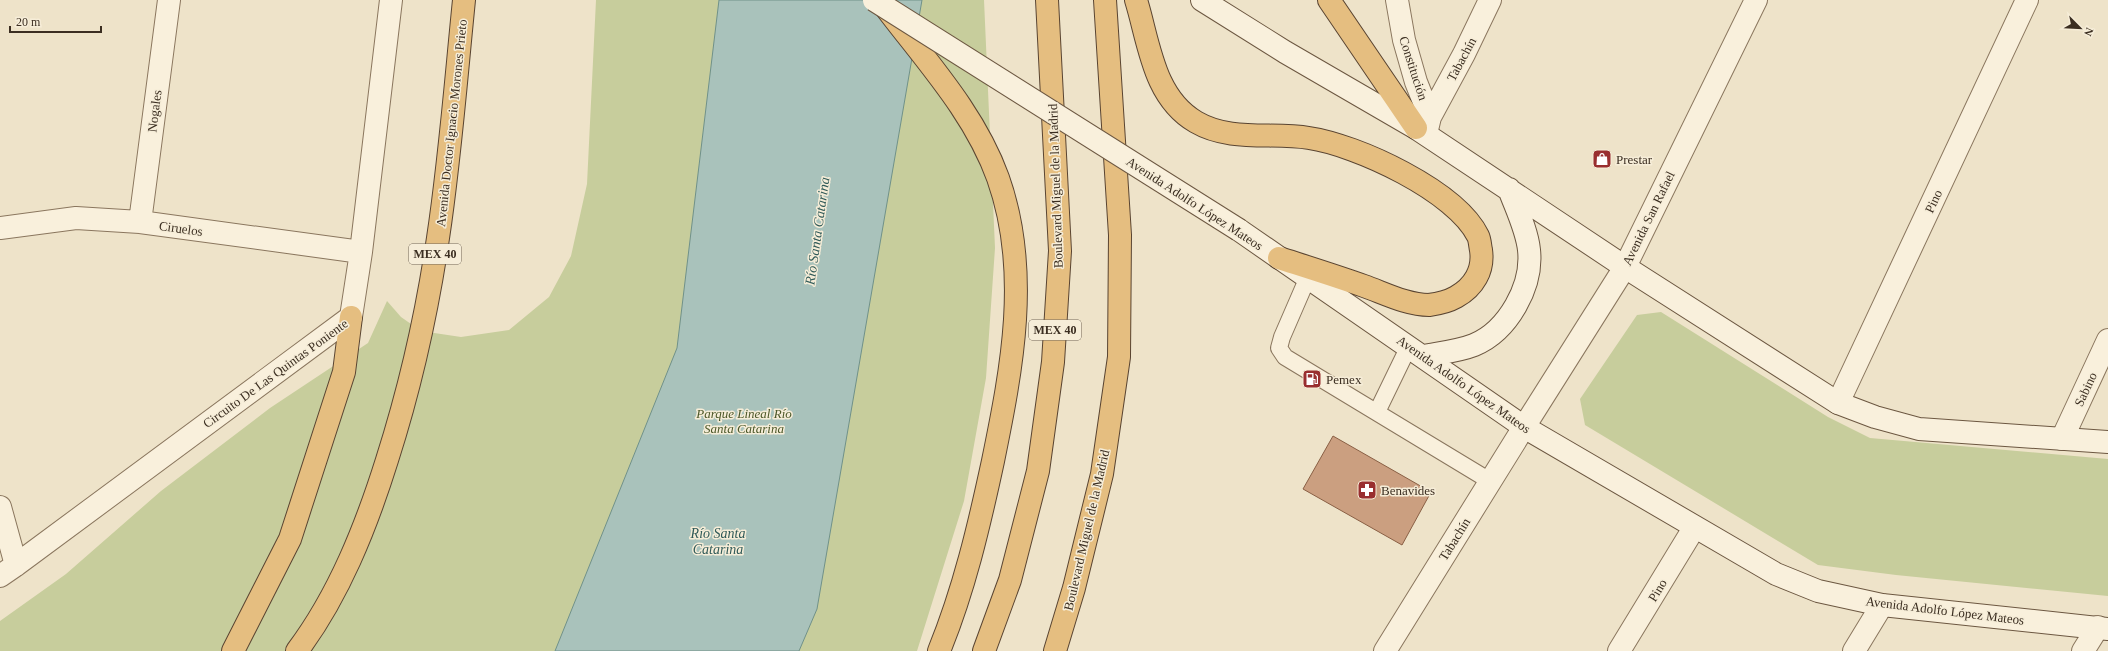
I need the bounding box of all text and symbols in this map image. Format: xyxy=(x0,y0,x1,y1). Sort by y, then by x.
scale bar xyxy=(10,8,101,34)
north arrow xyxy=(2060,8,2100,48)
text: 20 m xyxy=(16,15,41,29)
street label: Avenida Doctor Ignacio Morones Prieto xyxy=(433,19,470,227)
text: N xyxy=(2082,26,2096,38)
street label: Constitución xyxy=(1396,34,1431,103)
street label: Tabachín xyxy=(1444,34,1479,84)
street label: Nogales xyxy=(144,89,165,133)
street label: Boulevard Miguel de la Madrid xyxy=(1045,103,1066,269)
shop icon: Prestar xyxy=(1591,148,1613,170)
place label: Prestar xyxy=(1616,152,1653,167)
street label: Avenida Adolfo López Mateos xyxy=(1124,154,1266,253)
street label: Avenida San Rafael xyxy=(1619,168,1678,268)
water label: Río Santa Catarina xyxy=(802,176,833,287)
street label: Pino xyxy=(1922,187,1945,215)
street label: Ciruelos xyxy=(158,218,204,239)
road number: MEX 40 xyxy=(409,244,461,264)
street label: Circuito De Las Quintas Poniente xyxy=(200,316,351,431)
road number: MEX 40 xyxy=(1029,320,1081,340)
street label: Avenida Adolfo López Mateos xyxy=(1394,332,1533,436)
fuel station icon: Pemex xyxy=(1301,368,1323,390)
street label: Sabino xyxy=(2071,370,2100,409)
place label: Pemex xyxy=(1326,372,1362,387)
park label: Parque Lineal Río Santa Catarina xyxy=(695,406,792,436)
street label: Boulevard Miguel de la Madrid xyxy=(1061,448,1112,612)
pharmacy icon: Benavides xyxy=(1356,479,1378,501)
place label: Benavides xyxy=(1381,483,1435,498)
street label: Tabachín xyxy=(1435,515,1474,563)
water label: Río Santa Catarina xyxy=(690,526,745,557)
street label: Pino xyxy=(1645,576,1670,604)
street label: Avenida Adolfo López Mateos xyxy=(1865,593,2025,628)

